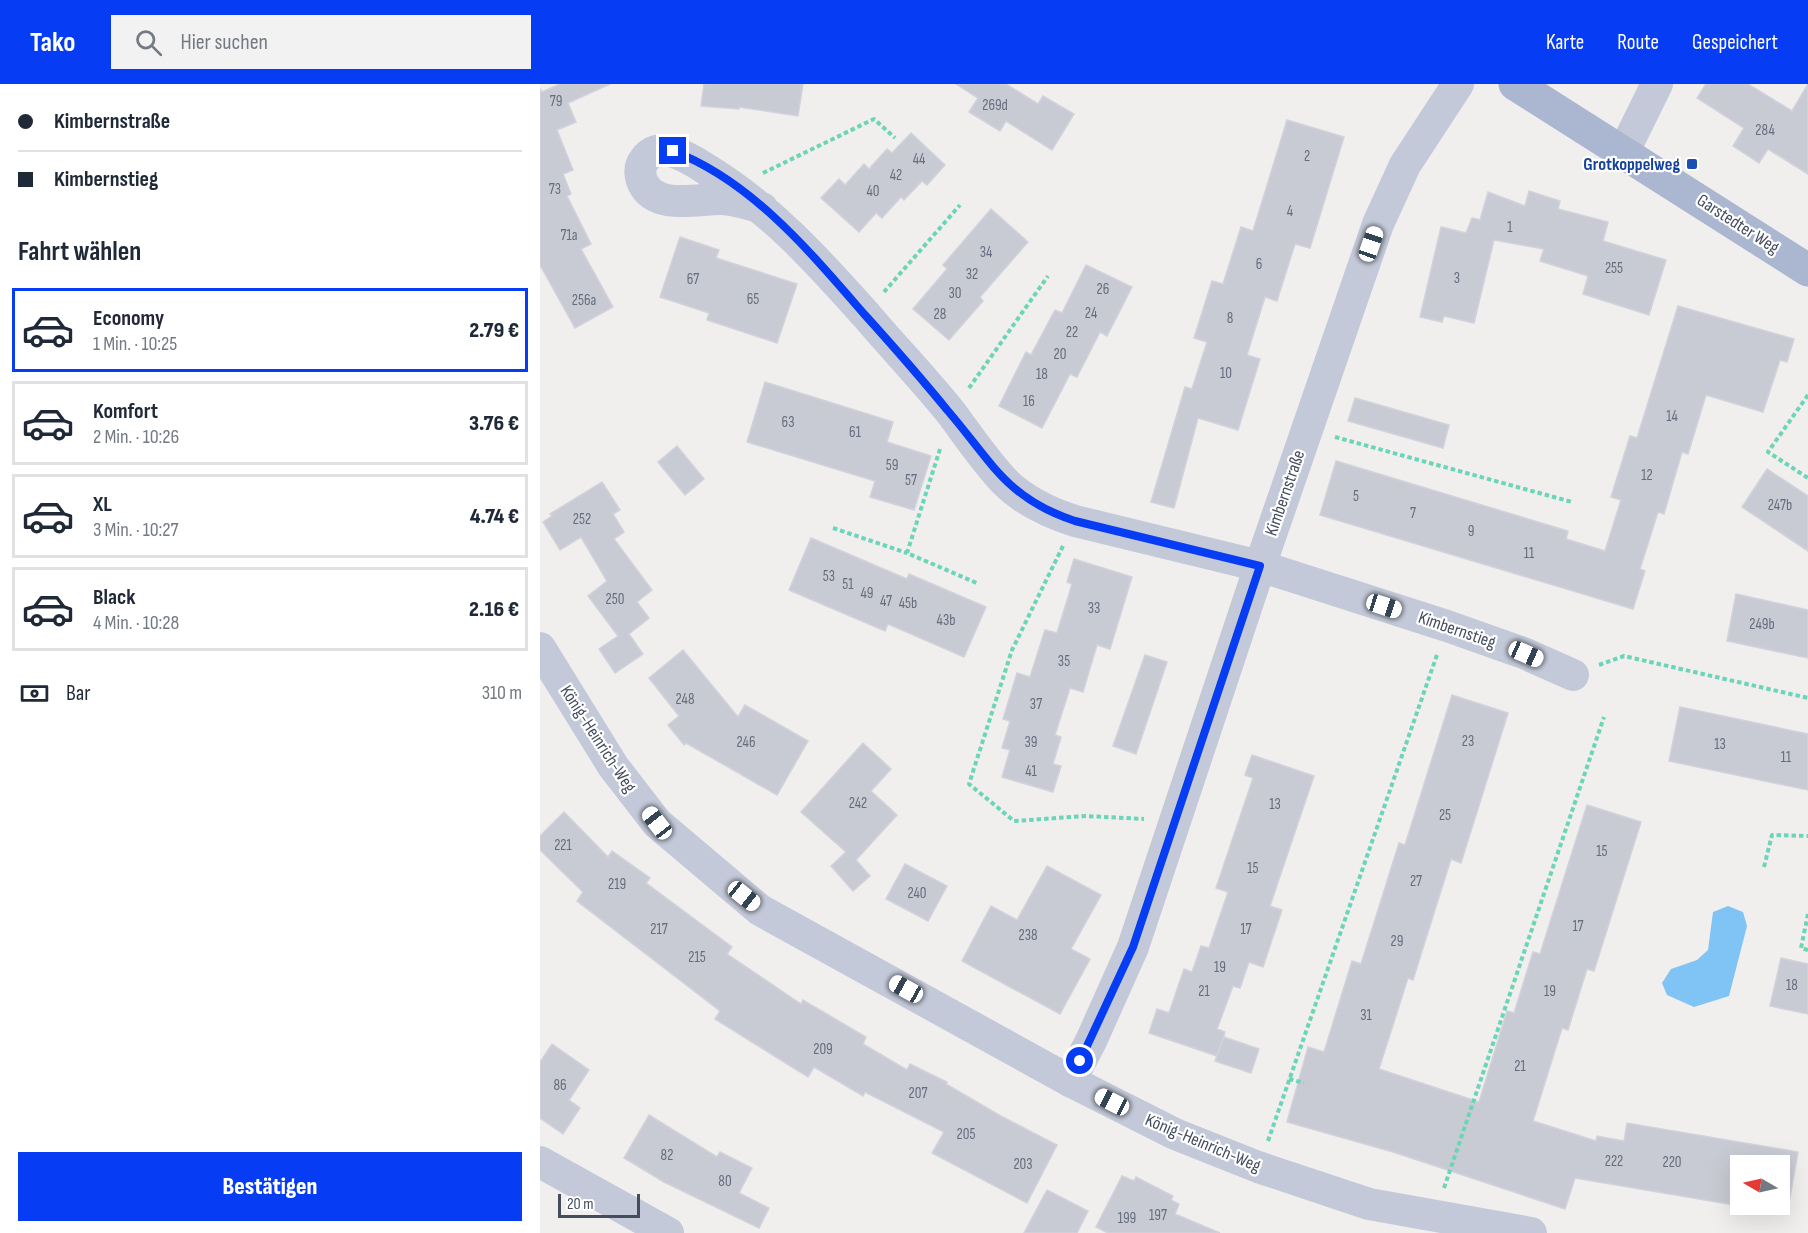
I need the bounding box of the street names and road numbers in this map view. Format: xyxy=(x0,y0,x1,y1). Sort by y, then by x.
street label: Garstedter Weg xyxy=(1693,190,1783,258)
street label: Kimbernstraße xyxy=(1261,447,1309,539)
street label: Kimbernstieg xyxy=(1416,607,1498,653)
street label: König-Heinrich-Weg xyxy=(556,682,640,796)
street label: König-Heinrich-Weg xyxy=(1142,1109,1264,1177)

